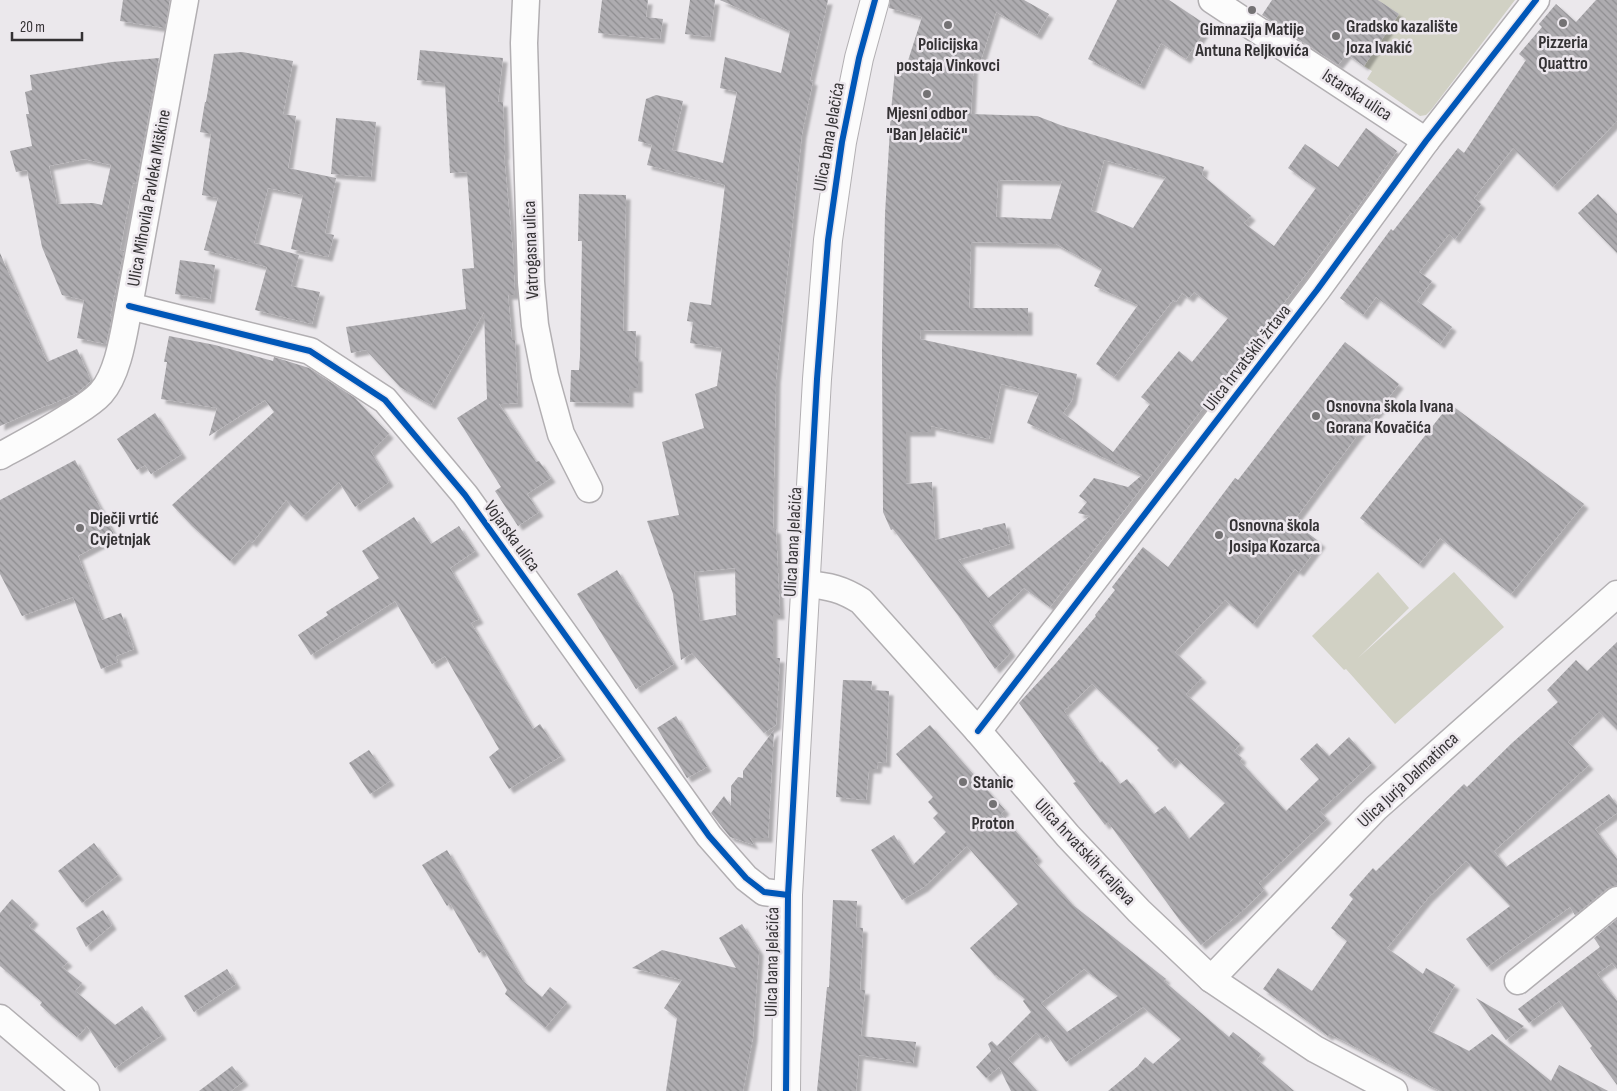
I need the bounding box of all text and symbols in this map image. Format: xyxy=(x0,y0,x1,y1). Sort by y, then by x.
marker: Gimnazija Matije Antuna Reljkovića xyxy=(1246,4,1258,16)
scale bar xyxy=(12,10,82,42)
place label: Gradsko kazalište Joza Ivakić xyxy=(1345,16,1458,58)
marker: Pizzeria Quattro xyxy=(1557,17,1569,29)
text: 20 m xyxy=(20,18,45,37)
marker: Policijska postaja Vinkovci xyxy=(942,19,954,31)
place label: Gimnazija Matije Antuna Reljkovića xyxy=(1194,19,1309,61)
marker: Gradsko kazalište Joza Ivakić xyxy=(1330,30,1342,42)
place label: Pizzeria Quattro xyxy=(1538,32,1588,74)
place label: Policijska postaja Vinkovci xyxy=(896,34,1000,76)
street label: Istarska ulica xyxy=(1318,65,1396,125)
street label: Ulica bana Jelačića xyxy=(809,81,849,193)
marker: Mjesni odbor "Ban Jelačić" xyxy=(921,88,933,100)
place label: Mjesni odbor "Ban Jelačić" xyxy=(887,103,968,145)
street label: Ulica Mihovila Pavleka Miškine xyxy=(123,108,175,288)
street label: Vatrogasna ulica xyxy=(519,200,543,300)
street label: Ulica hrvatskih žrtava xyxy=(1199,300,1295,416)
place label: Osnovna škola Ivana Gorana Kovačića xyxy=(1326,396,1454,438)
marker: Osnovna škola Ivana Gorana Kovačića xyxy=(1310,410,1322,422)
street label: Ulica bana Jelačića xyxy=(780,486,806,598)
street label: Vojarska ulica xyxy=(479,497,545,575)
place label: Dječji vrtić Cvjetnjak xyxy=(90,508,159,550)
place label: Osnovna škola Josipa Kozarca xyxy=(1228,515,1320,557)
marker: Dječji vrtić Cvjetnjak xyxy=(74,522,86,534)
marker: Osnovna škola Josipa Kozarca xyxy=(1213,529,1225,541)
street label: Ulica Jurja Dalmatinca xyxy=(1353,728,1463,832)
place label: Stanic xyxy=(973,772,1014,793)
marker: Stanic xyxy=(957,776,969,788)
street label: Ulica hrvatskih kraljeva xyxy=(1030,794,1140,910)
marker: Proton xyxy=(987,798,999,810)
place label: Proton xyxy=(972,813,1015,834)
street label: Ulica bana Jelačića xyxy=(761,907,783,1017)

